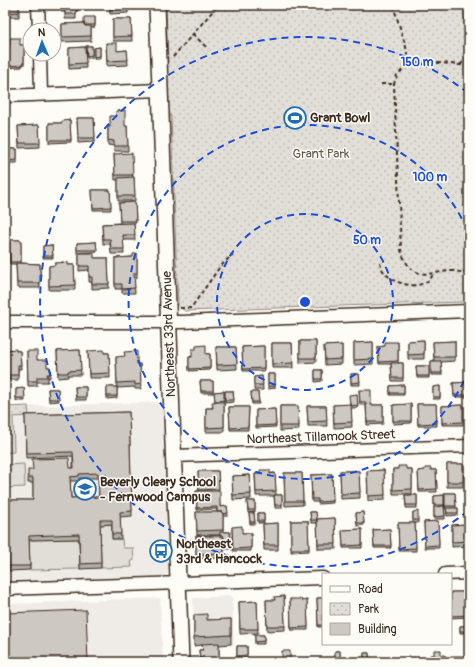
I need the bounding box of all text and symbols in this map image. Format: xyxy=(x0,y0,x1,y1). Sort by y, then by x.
north arrow xyxy=(22,22,62,62)
text: N xyxy=(38,26,46,39)
text: 150 m xyxy=(401,55,434,70)
sports icon: Grant Bowl xyxy=(282,105,308,131)
place label: Grant Bowl xyxy=(310,110,370,126)
park label: Grant Park xyxy=(293,146,350,162)
text: 100 m xyxy=(413,170,448,185)
text: 50 m xyxy=(353,233,381,248)
street label: Northeast 33rd Avenue xyxy=(159,270,179,397)
centre of rings xyxy=(298,295,312,309)
street label: Northeast Tillamook Street xyxy=(246,426,396,448)
place label: Beverly Cleary School - Fernwood Campus xyxy=(100,474,216,505)
school or university icon: Beverly Cleary School - Fernwood Campus xyxy=(72,476,98,502)
place label: Northeast 33rd & Hancock xyxy=(176,536,262,567)
bus stop icon: Northeast 33rd & Hancock xyxy=(148,538,174,564)
legend xyxy=(322,573,452,645)
text: Road xyxy=(358,582,383,597)
text: Park xyxy=(358,602,379,617)
text: Building xyxy=(358,622,397,637)

